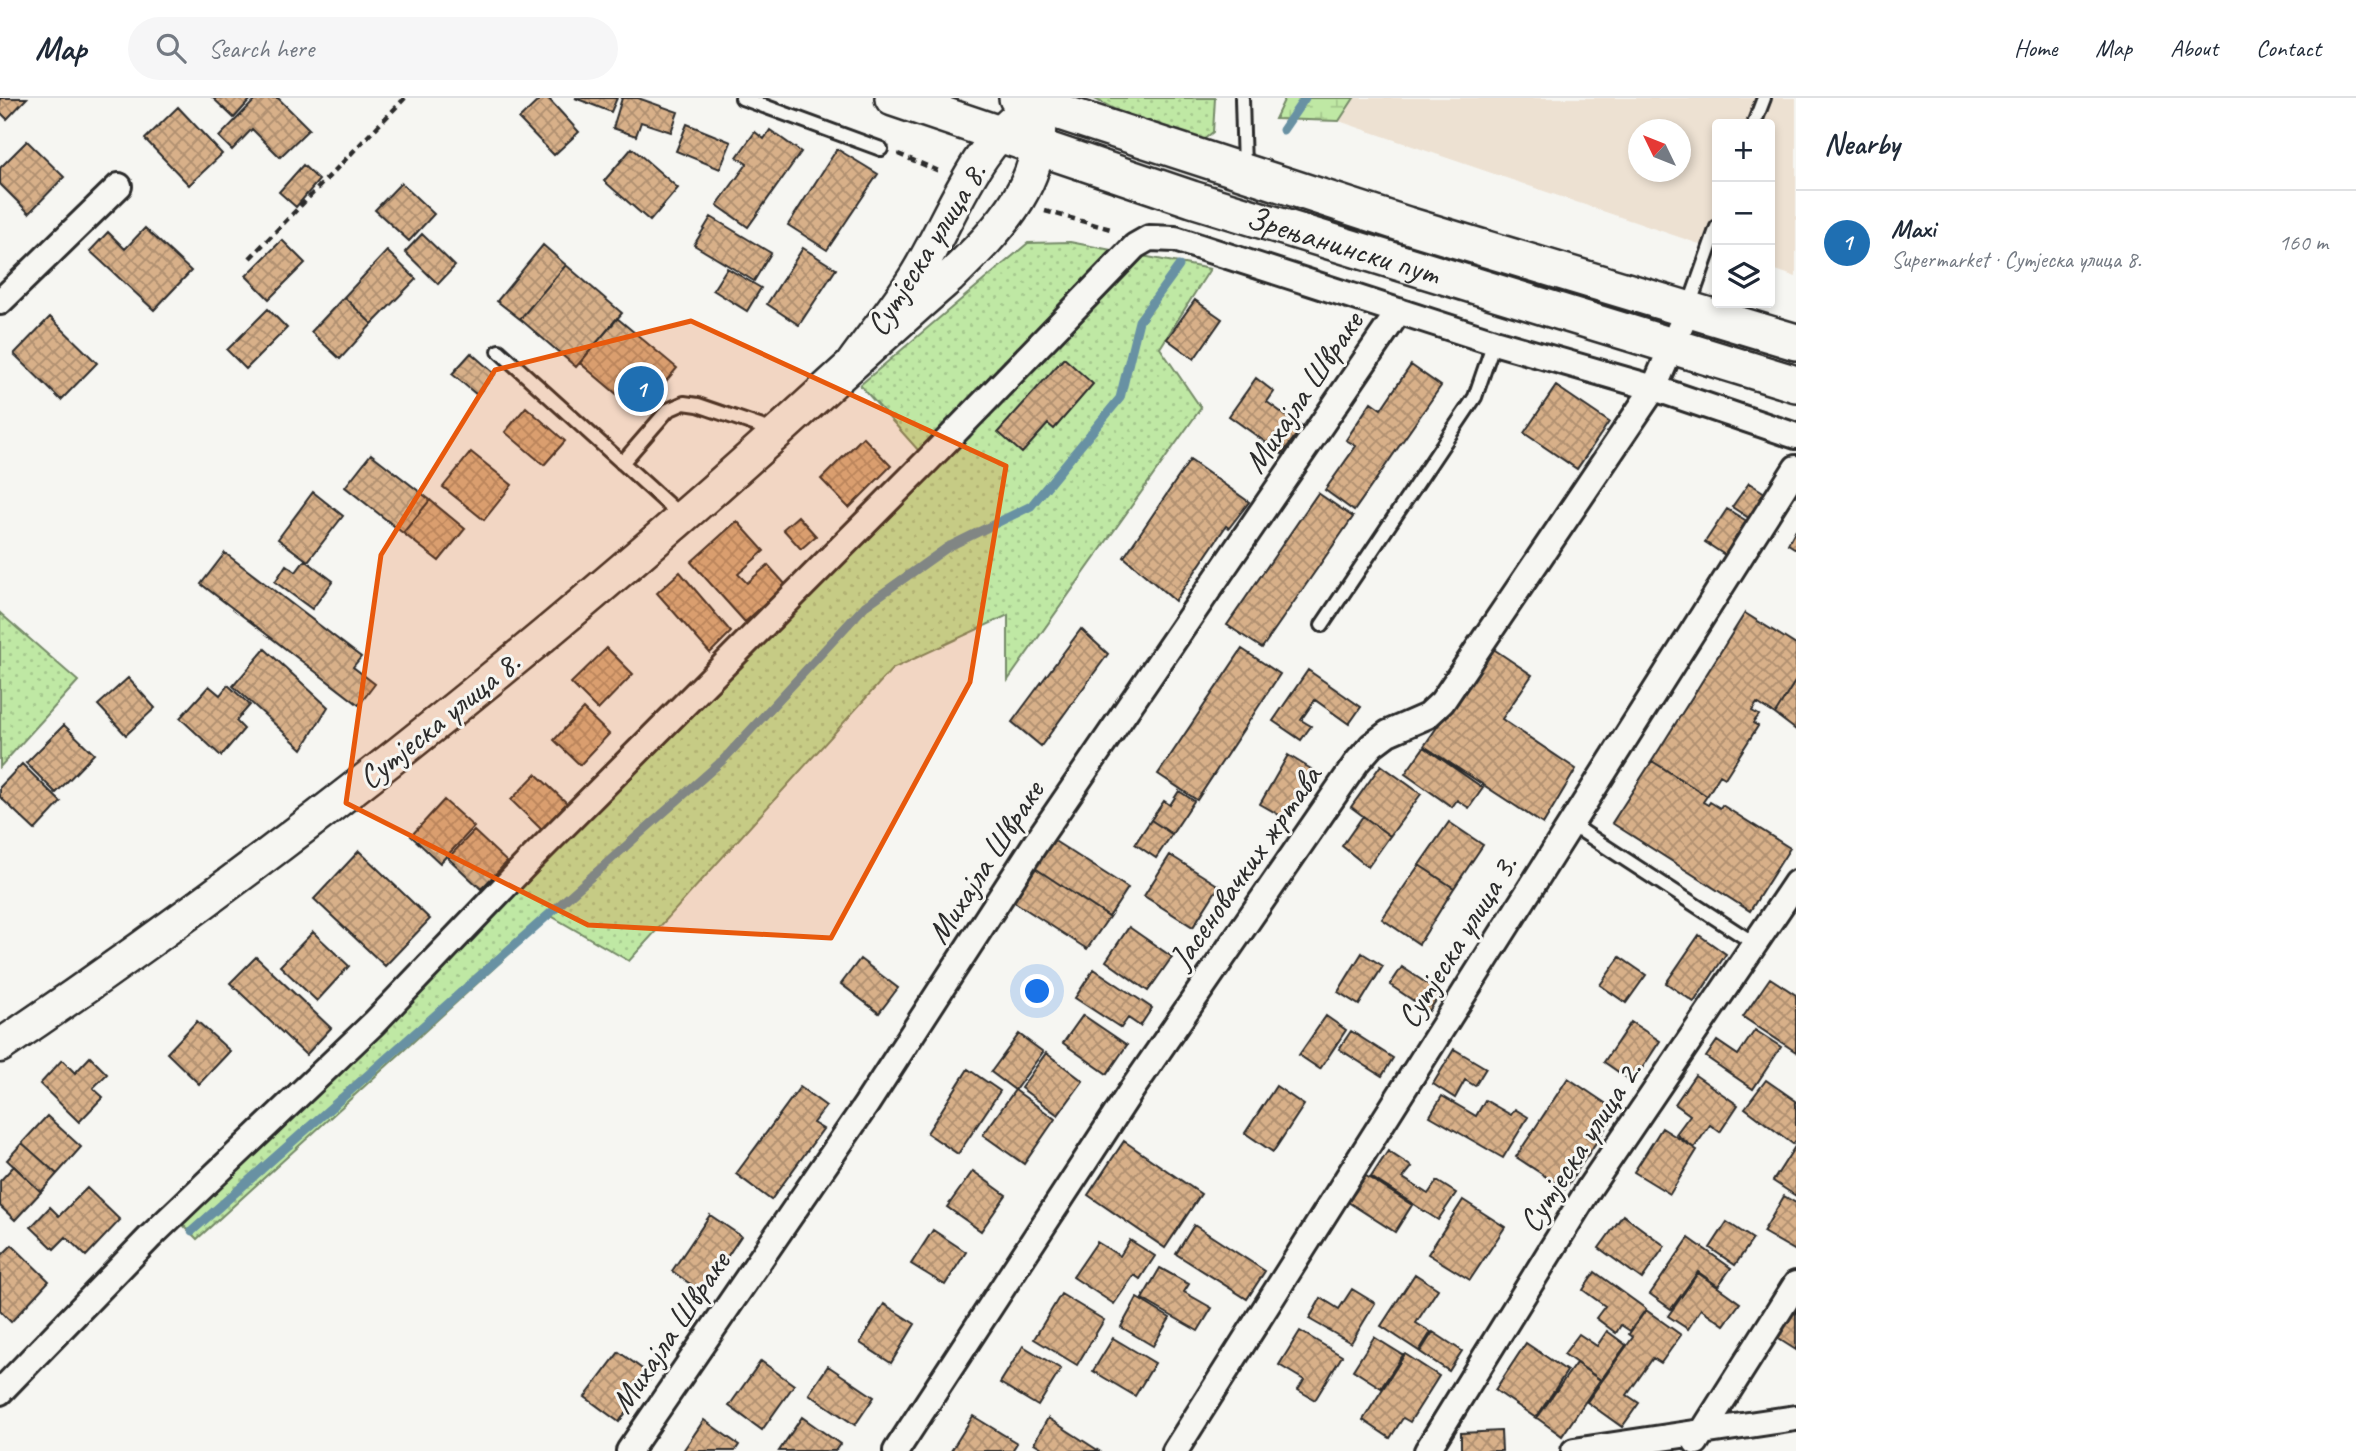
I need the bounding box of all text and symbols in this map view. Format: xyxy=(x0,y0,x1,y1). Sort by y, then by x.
search box xyxy=(128,17,618,80)
text: Map xyxy=(35,27,86,69)
icon: search xyxy=(152,29,190,67)
text: Search here xyxy=(208,32,314,65)
text: Home xyxy=(2014,33,2057,63)
text: Map xyxy=(2095,33,2132,63)
text: About xyxy=(2170,33,2218,63)
text: Contact xyxy=(2256,33,2321,63)
north arrow xyxy=(1628,119,1691,182)
map controls xyxy=(1712,119,1775,308)
button: + xyxy=(1712,119,1775,182)
text: Nearby xyxy=(1824,125,1900,163)
street label: Сутјеска улица 8. xyxy=(856,154,996,344)
button: − xyxy=(1712,182,1775,245)
street label: Зрењанински пут xyxy=(1242,196,1447,295)
text: Maxi xyxy=(1891,212,1936,245)
text: 1 xyxy=(1842,228,1852,257)
text: 160 m xyxy=(2279,228,2328,257)
button: layers xyxy=(1712,245,1775,308)
text: Supermarket · Сутјеска улица 8. xyxy=(1891,245,2141,274)
street label: Михајла Швраке xyxy=(1234,301,1374,481)
pin: 1 xyxy=(618,363,664,415)
street label: Сутјеска улица 8. xyxy=(349,641,529,798)
street label: Јасеновачких жртава xyxy=(1158,755,1332,978)
street label: Михајла Швраке xyxy=(917,771,1055,951)
street label: Сутјеска улица 3. xyxy=(1387,846,1527,1036)
your location xyxy=(1020,974,1054,1008)
street label: Сутјеска улица 2. xyxy=(1509,1052,1651,1240)
street label: Михајла Швраке xyxy=(601,1241,741,1421)

